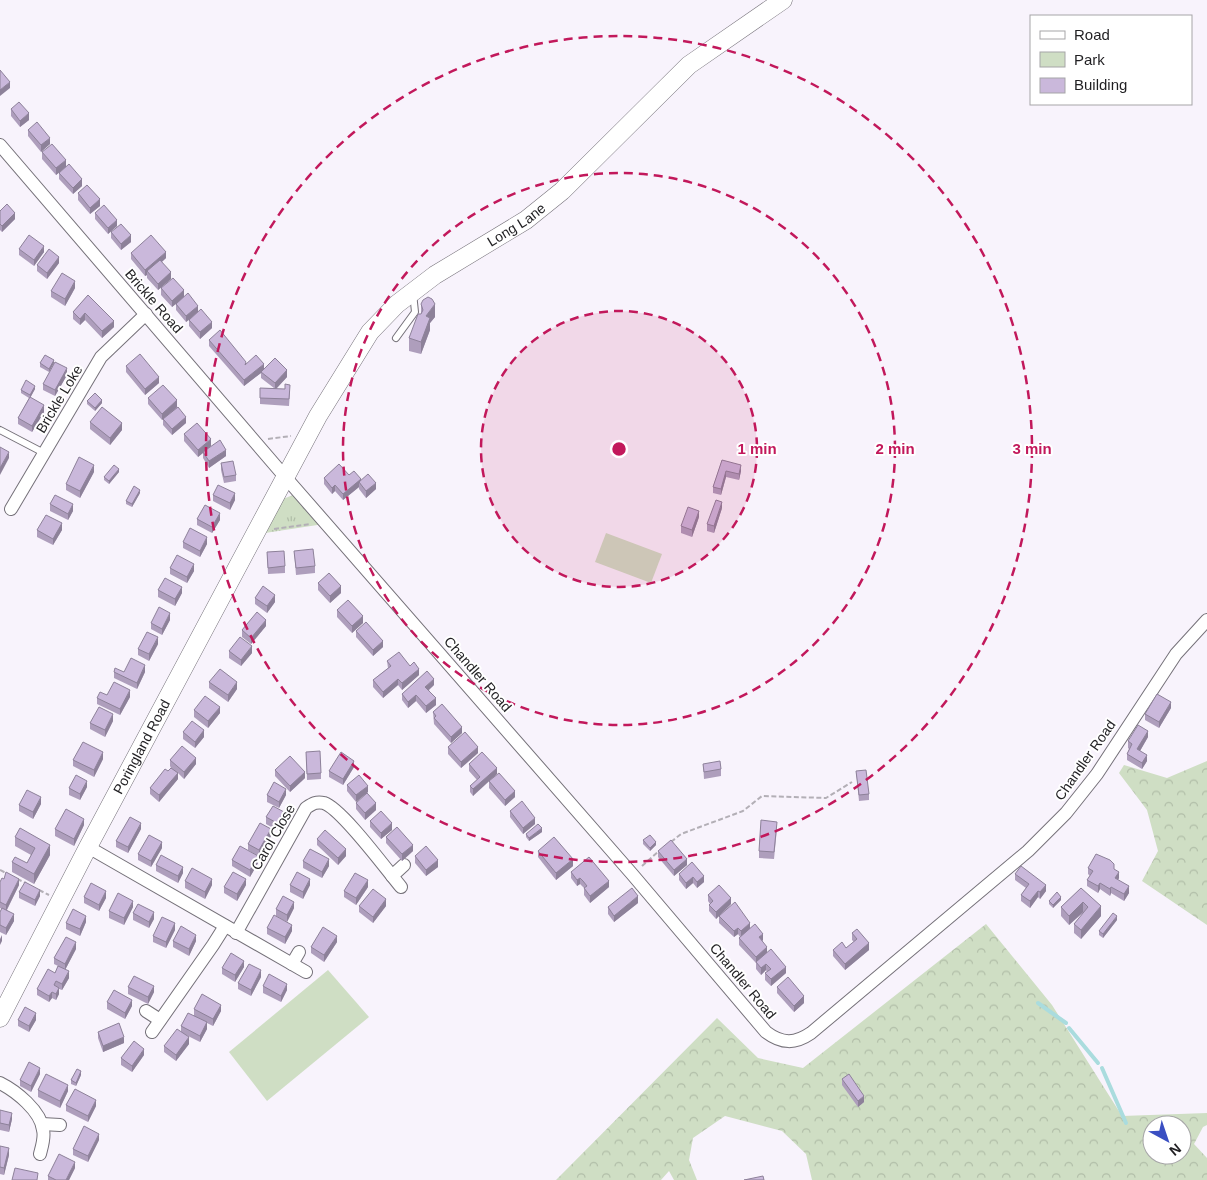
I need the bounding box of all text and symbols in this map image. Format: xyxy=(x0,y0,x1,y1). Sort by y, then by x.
legend xyxy=(1030,15,1192,105)
text: Road xyxy=(1074,26,1110,43)
text: Park xyxy=(1074,51,1105,68)
text: Building xyxy=(1074,76,1127,93)
street label: Long Lane xyxy=(484,200,549,250)
street label: Brickle Road xyxy=(122,266,186,336)
street label: Brickle Loke xyxy=(33,362,86,436)
centre of rings xyxy=(610,440,628,458)
text: 1 min xyxy=(737,440,777,457)
text: 2 min xyxy=(875,440,915,457)
text: 3 min xyxy=(1012,440,1052,457)
street label: Chandler Road xyxy=(441,633,515,715)
street label: Poringland Road xyxy=(110,697,173,797)
street label: Chandler Road xyxy=(1051,717,1119,803)
street label: Carol Close xyxy=(248,801,298,873)
street label: Chandler Road xyxy=(707,940,779,1022)
north arrow xyxy=(1142,1115,1192,1165)
text: N xyxy=(1166,1141,1184,1159)

